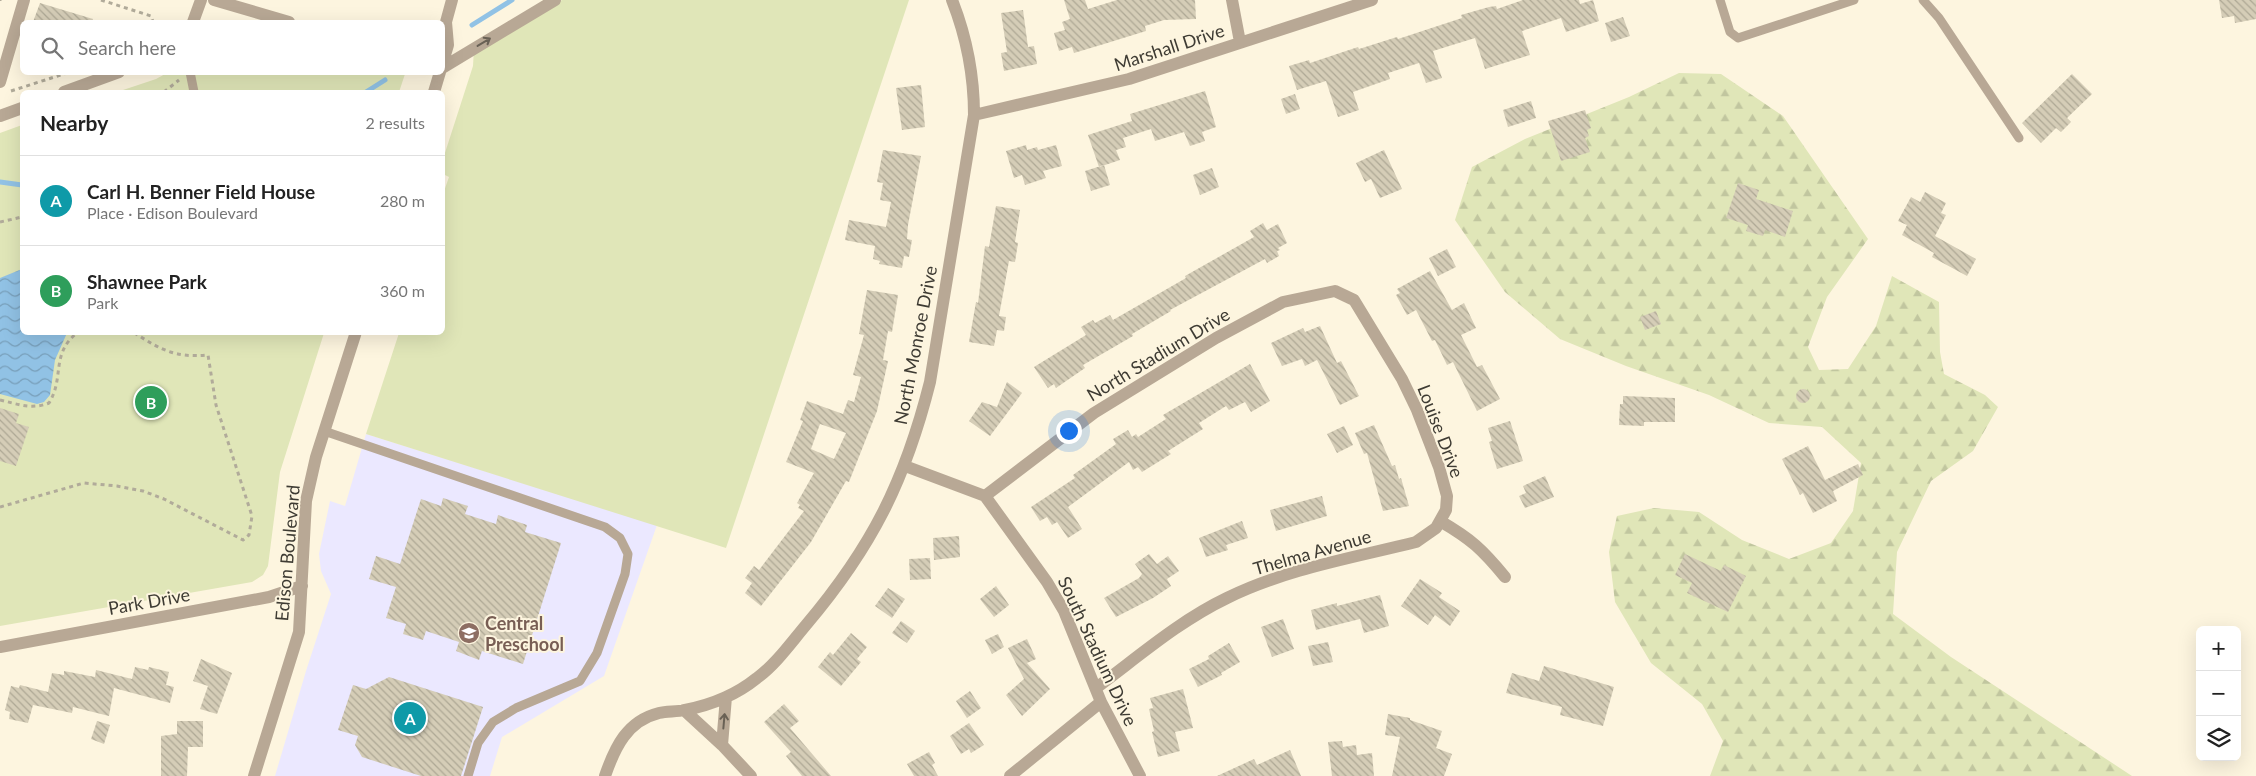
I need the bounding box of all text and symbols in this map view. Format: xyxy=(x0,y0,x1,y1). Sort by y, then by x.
street label: Marshall Drive xyxy=(1111,19,1227,75)
search box xyxy=(20,20,445,75)
icon: search xyxy=(38,34,66,62)
text: Search here xyxy=(78,36,176,59)
one-way arrow xyxy=(477,37,491,47)
text: Nearby xyxy=(40,110,108,135)
text: 2 results xyxy=(365,113,425,132)
text: Carl H. Benner Field House xyxy=(87,180,315,203)
text: A xyxy=(50,191,62,210)
text: 280 m xyxy=(380,191,425,210)
text: Place · Edison Boulevard xyxy=(87,203,258,222)
street label: North Monroe Drive xyxy=(889,264,941,426)
text: Shawnee Park xyxy=(87,270,207,293)
text: B xyxy=(51,281,61,300)
text: 360 m xyxy=(380,281,425,300)
text: Park xyxy=(87,293,118,312)
street label: North Stadium Drive xyxy=(1083,303,1233,405)
street label: Louise Drive xyxy=(1413,381,1469,481)
pin: B xyxy=(135,383,167,421)
your location xyxy=(1056,418,1082,444)
street label: Edison Boulevard xyxy=(270,484,304,622)
street label: Thelma Avenue xyxy=(1251,525,1373,579)
street label: South Stadium Drive xyxy=(1054,573,1142,729)
street label: Park Drive xyxy=(106,583,192,619)
place label: Central Preschool xyxy=(485,612,564,655)
school or university icon: Central Preschool xyxy=(457,621,481,645)
map controls xyxy=(2196,626,2241,761)
button: + xyxy=(2196,626,2241,671)
button: − xyxy=(2196,671,2241,716)
pin: A xyxy=(394,699,426,737)
one-way arrow xyxy=(720,713,729,729)
button: layers xyxy=(2196,716,2241,761)

